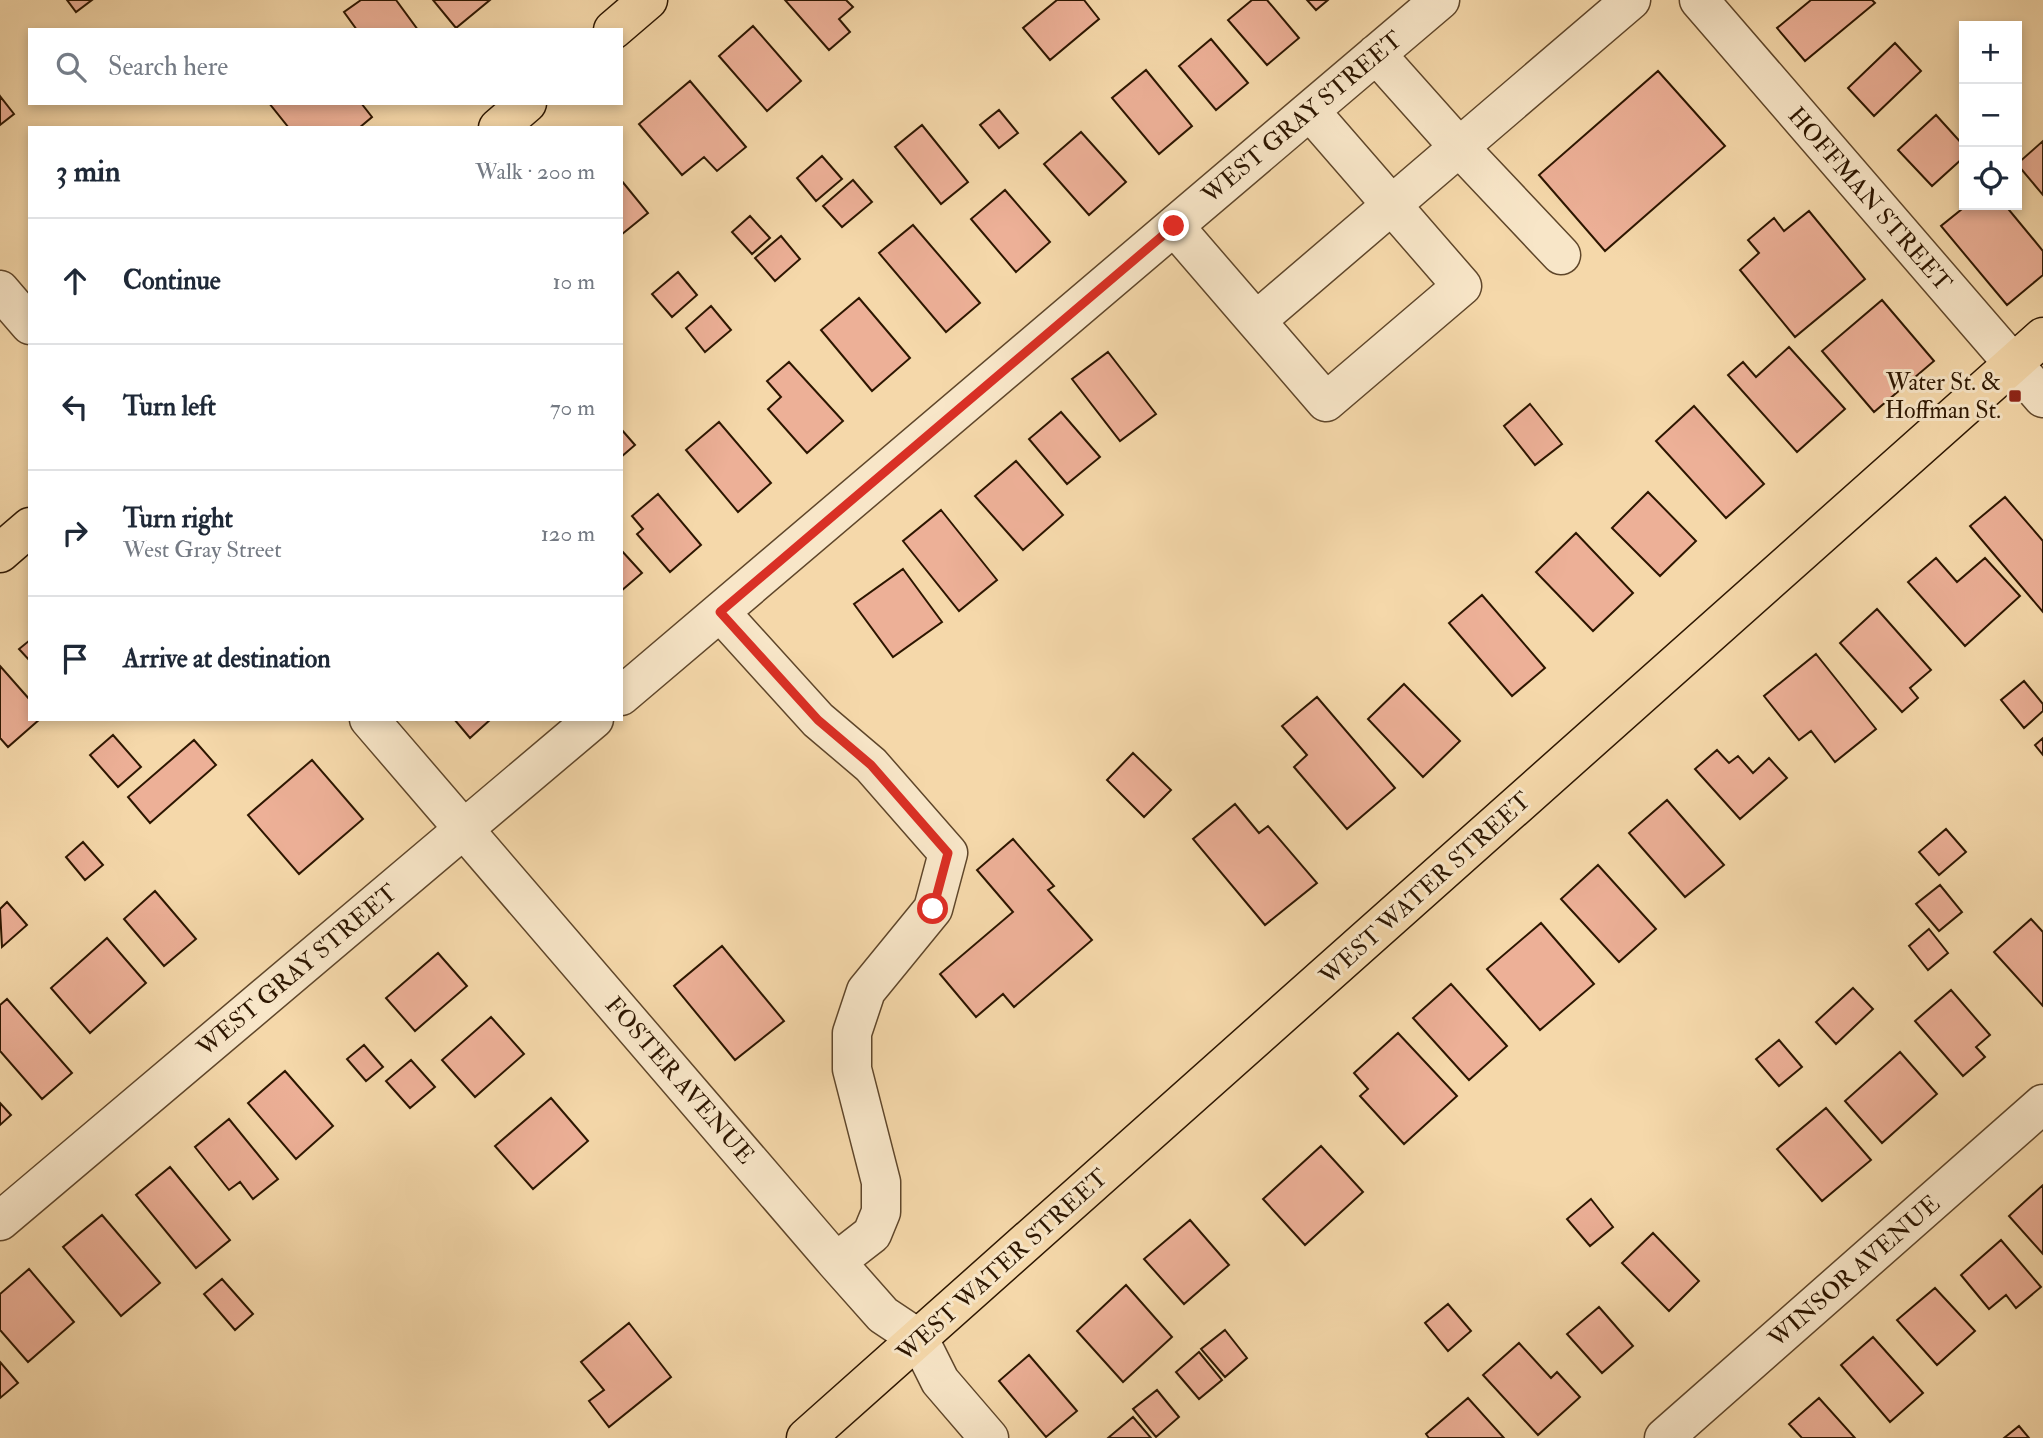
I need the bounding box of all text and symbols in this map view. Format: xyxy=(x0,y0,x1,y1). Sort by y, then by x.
map controls xyxy=(1959,21,2022,210)
button: + xyxy=(1959,21,2022,84)
street label: WEST GRAY STREET xyxy=(1195,24,1409,211)
search box xyxy=(28,28,623,105)
icon: search xyxy=(52,48,90,86)
text: Search here xyxy=(108,51,228,83)
button: − xyxy=(1959,84,2022,147)
street label: HOFFMAN STREET xyxy=(1781,101,1958,298)
button: locate xyxy=(1959,147,2022,210)
text: 3 min xyxy=(56,153,121,190)
text: Walk · 200 m xyxy=(475,157,595,186)
route end xyxy=(1158,210,1189,241)
icon: ahead xyxy=(56,262,94,300)
text: Continue xyxy=(123,265,221,297)
text: 10 m xyxy=(552,267,595,296)
place label: Water St. & Hoffman St. xyxy=(1885,367,2001,426)
icon: left xyxy=(56,388,94,426)
marker: Water St. & Hoffman St. xyxy=(2007,388,2023,404)
text: Turn left xyxy=(123,391,216,423)
text: 70 m xyxy=(550,393,595,422)
text: Turn right xyxy=(123,503,233,535)
icon: right xyxy=(56,514,94,552)
text: 120 m xyxy=(541,519,595,548)
text: West Gray Street xyxy=(123,535,282,564)
icon: arrive xyxy=(56,640,94,678)
text: Arrive at destination xyxy=(123,643,331,675)
street label: WEST WATER STREET xyxy=(1313,785,1537,992)
street label: WEST GRAY STREET xyxy=(190,877,404,1064)
route start xyxy=(917,893,948,924)
street label: FOSTER AVENUE xyxy=(598,990,761,1171)
street label: WEST WATER STREET xyxy=(890,1162,1114,1369)
street label: WINSOR AVENUE xyxy=(1761,1188,1947,1355)

